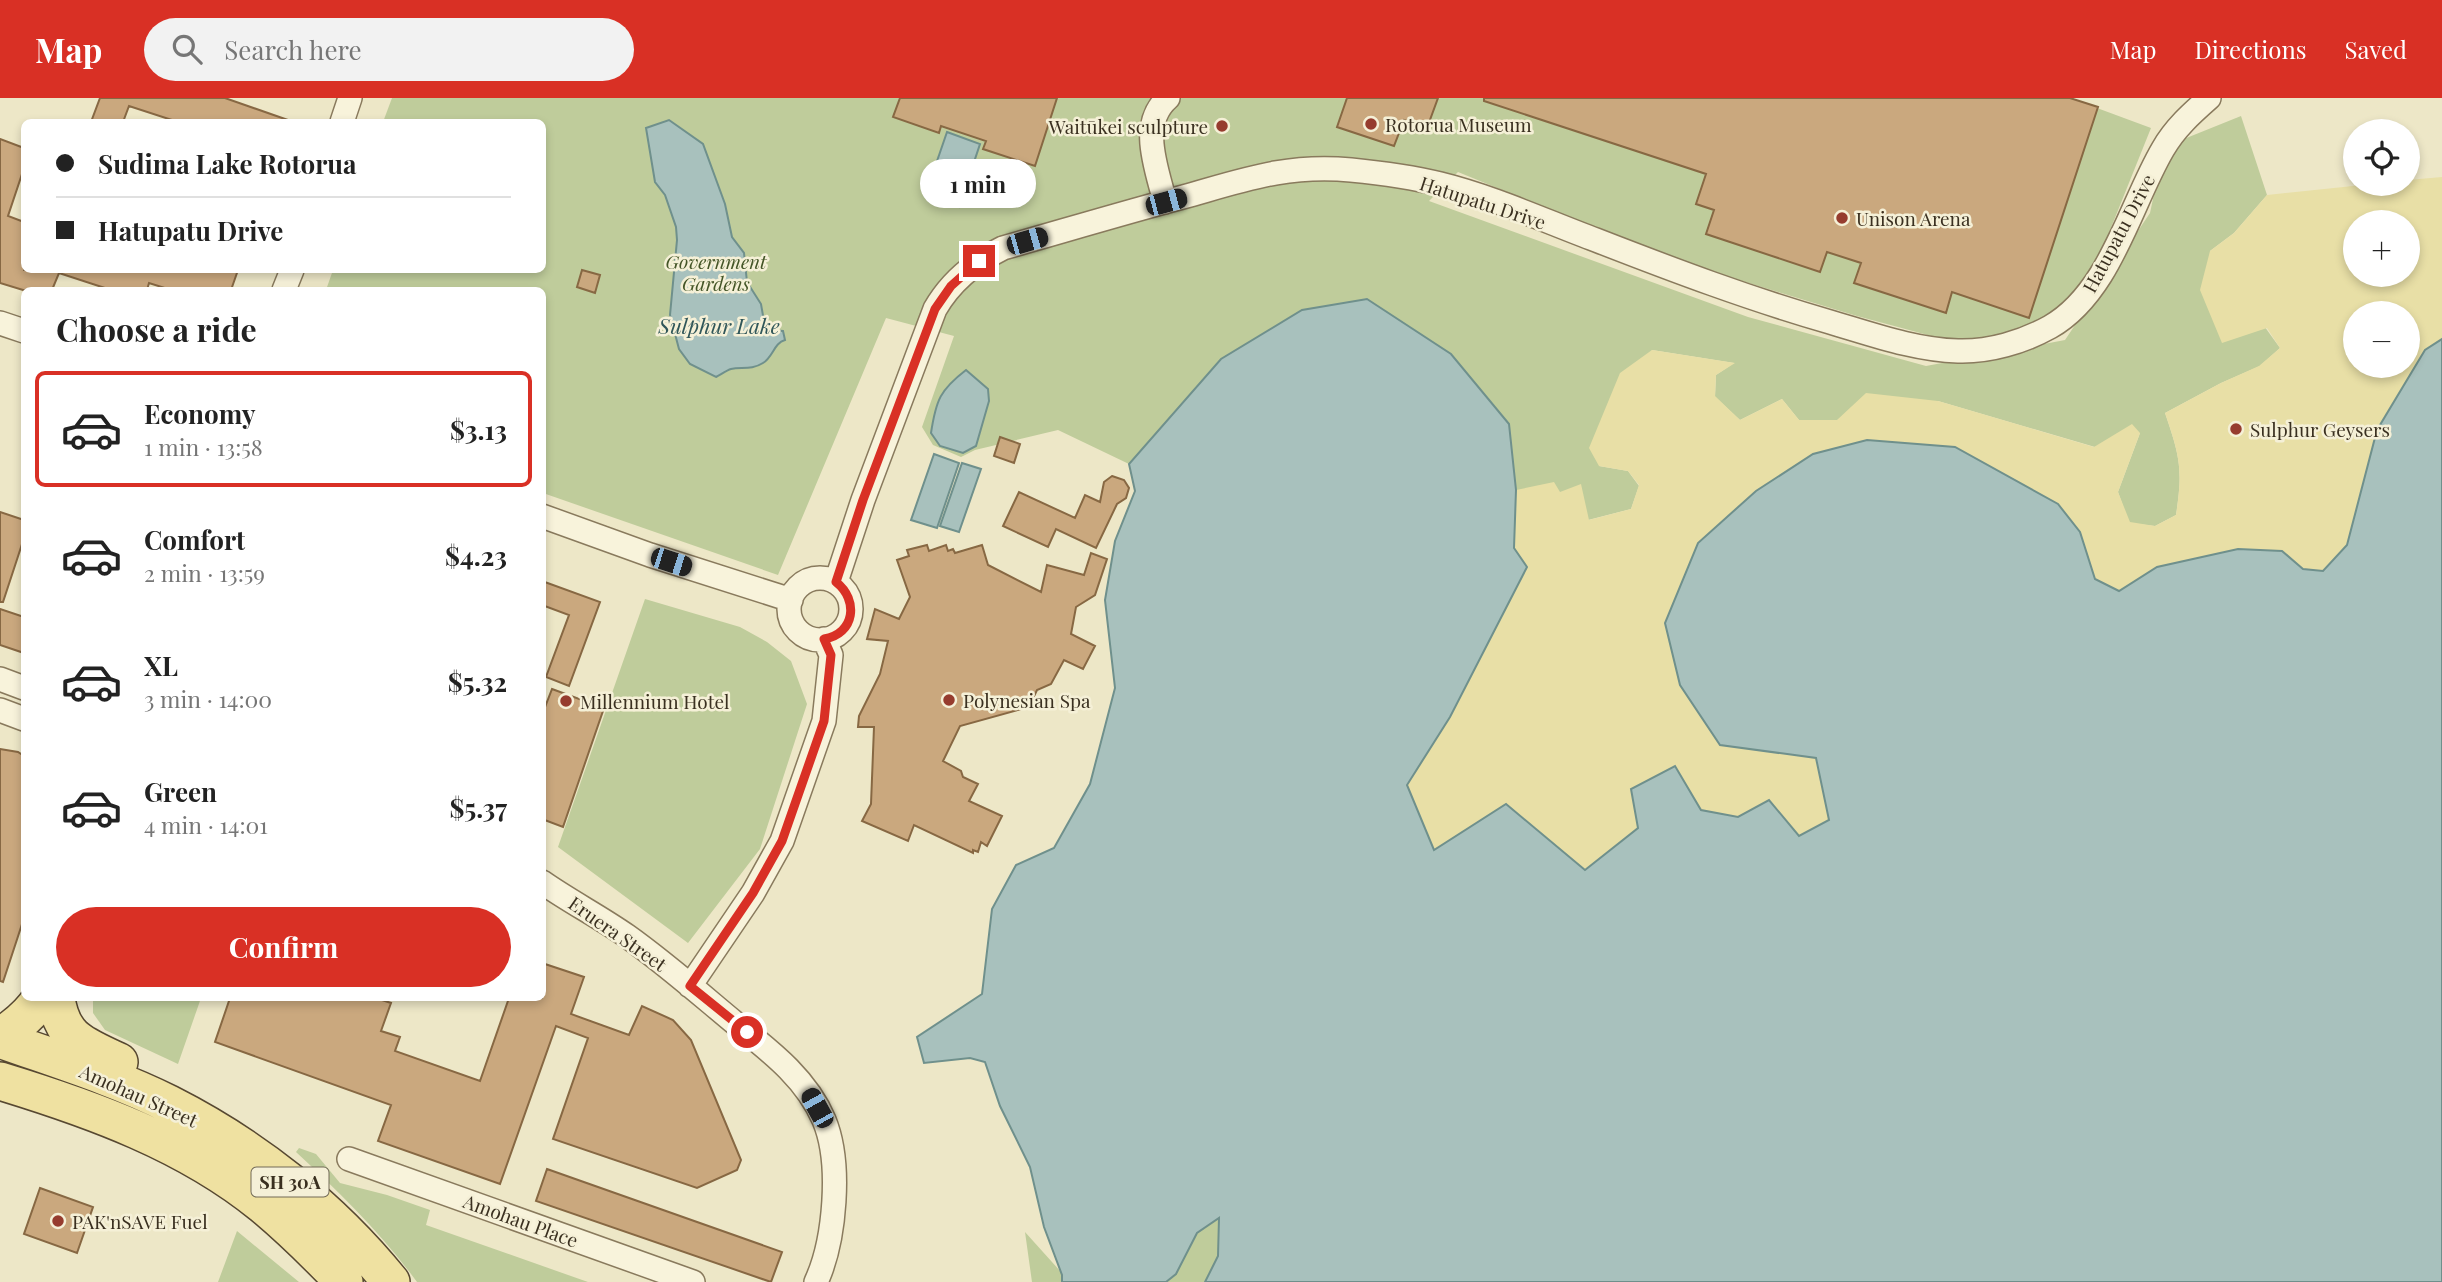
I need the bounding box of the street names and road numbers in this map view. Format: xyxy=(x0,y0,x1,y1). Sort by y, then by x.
street label: Hatupatu Drive xyxy=(1417,169,1549,235)
street label: Hatupatu Drive xyxy=(2076,169,2160,297)
street label: Eruera Street xyxy=(564,890,672,977)
street label: Amohau Street xyxy=(75,1057,202,1133)
road number: SH 30A xyxy=(252,1168,328,1196)
street label: Amohau Place xyxy=(459,1187,582,1253)

